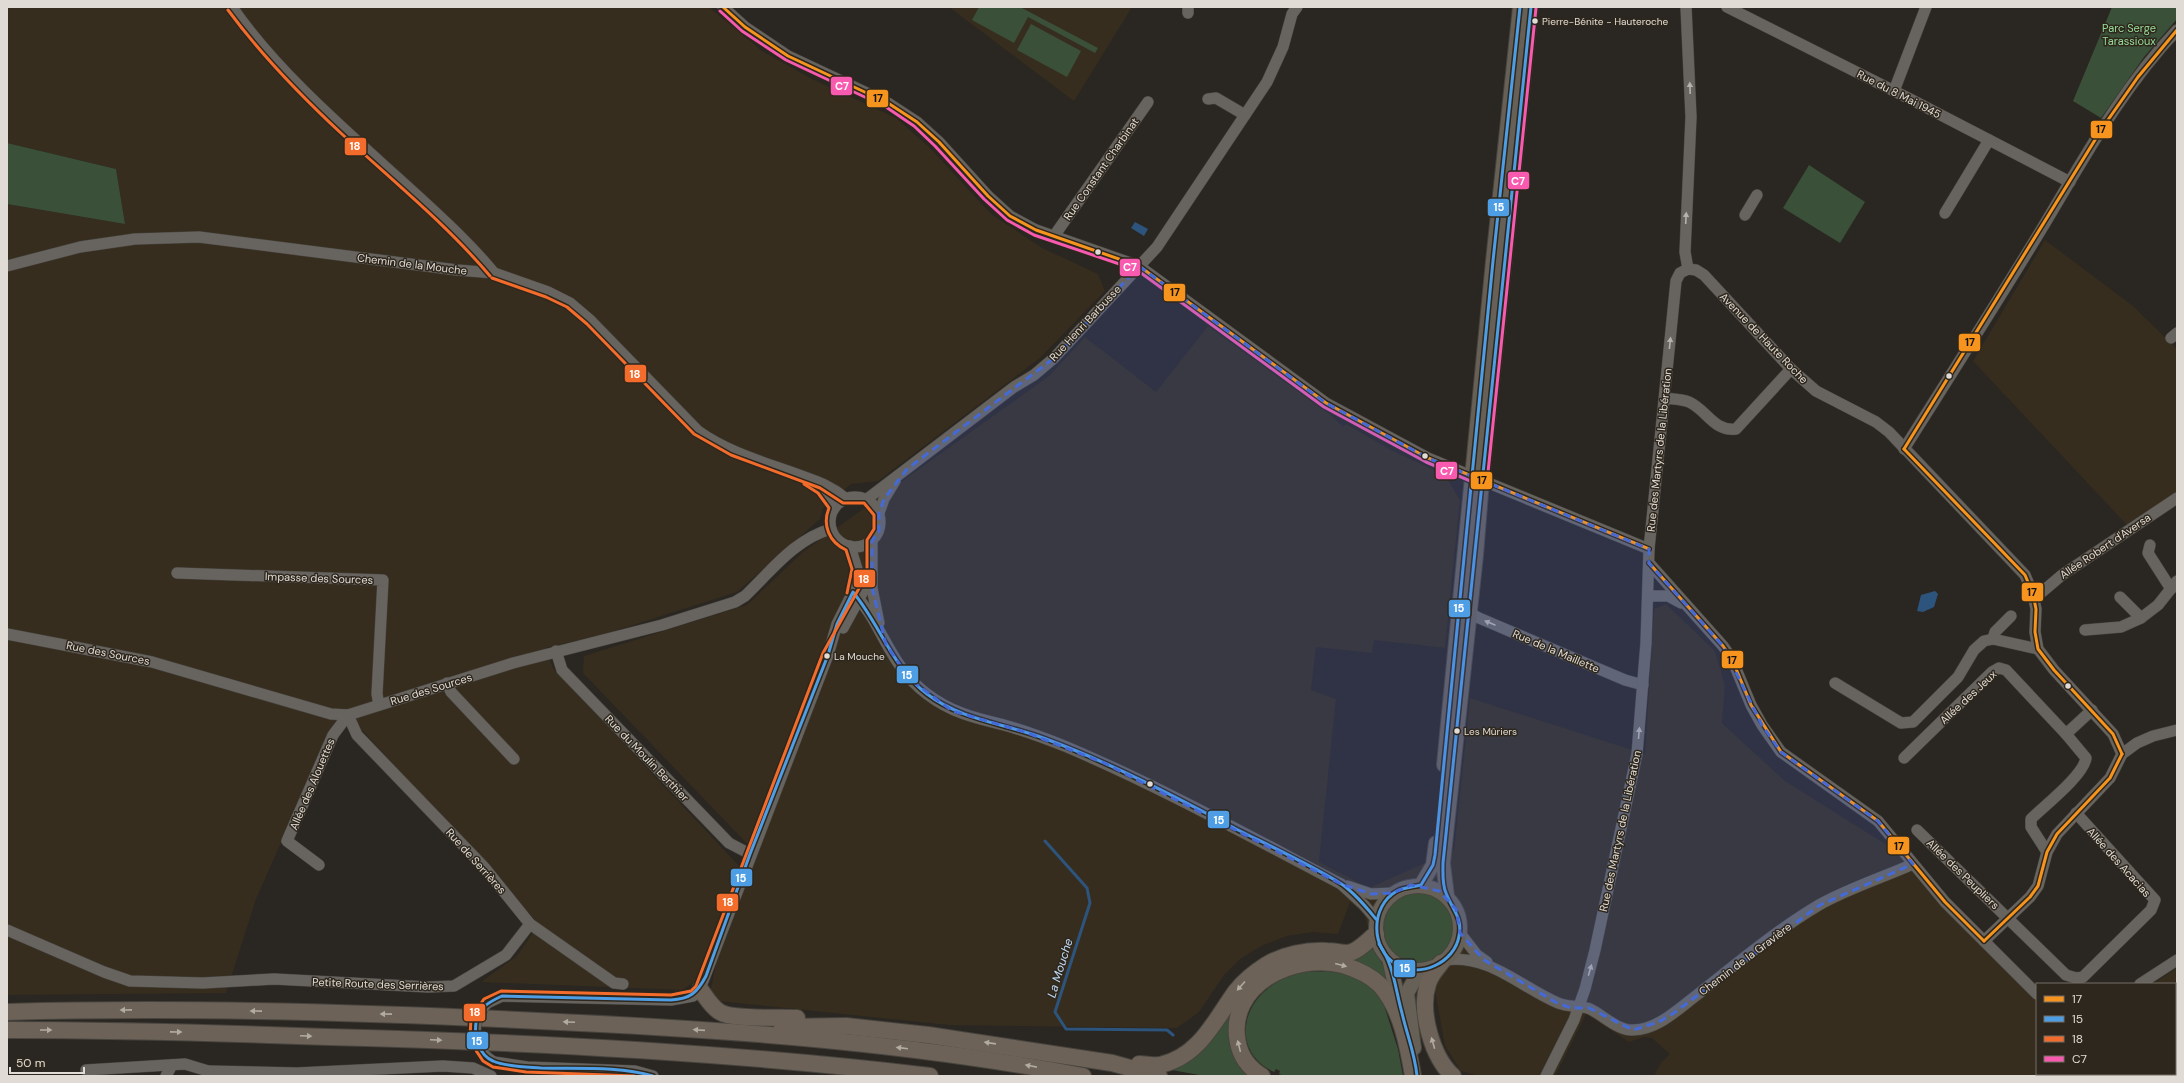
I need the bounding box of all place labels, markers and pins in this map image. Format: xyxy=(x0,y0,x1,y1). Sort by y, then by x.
place label: Pierre-Bénite - Hauteroche xyxy=(1542,15,1669,28)
marker: Pierre-Bénite - Hauteroche xyxy=(1530,16,1540,26)
unlabelled marker xyxy=(1093,247,1103,257)
unlabelled marker xyxy=(1944,371,1954,381)
unlabelled marker xyxy=(1420,451,1430,461)
place label: La Mouche xyxy=(834,650,885,663)
marker: La Mouche xyxy=(822,651,832,661)
unlabelled marker xyxy=(2063,681,2073,691)
place label: Les Mûriers xyxy=(1464,725,1517,738)
marker: Les Mûriers xyxy=(1452,726,1462,736)
unlabelled marker xyxy=(1145,779,1155,789)

